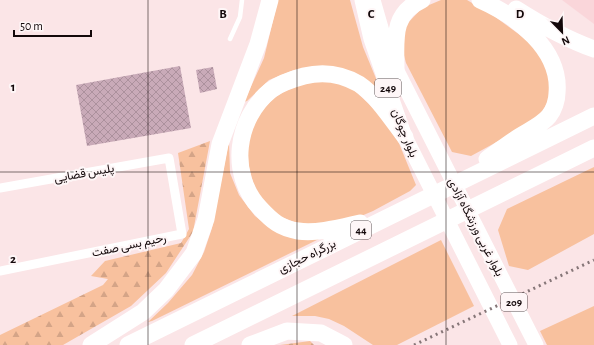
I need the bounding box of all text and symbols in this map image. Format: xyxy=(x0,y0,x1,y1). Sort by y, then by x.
text: B xyxy=(219,8,227,21)
text: C xyxy=(368,8,375,21)
text: D xyxy=(516,8,525,21)
scale bar xyxy=(14,12,91,38)
north arrow xyxy=(542,12,582,52)
text: 50 m xyxy=(20,20,43,32)
text: N xyxy=(560,34,571,47)
road number: 249 xyxy=(375,79,401,97)
text: 1 xyxy=(11,81,15,94)
street label: بلوار چوگان xyxy=(388,107,420,160)
street label: پلیس قضایی xyxy=(53,162,116,186)
street label: بلوار غربی ورزشگاه آزادی xyxy=(444,176,506,279)
road number: 44 xyxy=(351,221,371,239)
street label: رحیم بسی صفت xyxy=(91,231,168,261)
street label: بزرگراه حجازی xyxy=(276,237,339,277)
text: 2 xyxy=(10,253,16,266)
road number: 209 xyxy=(501,293,527,311)

